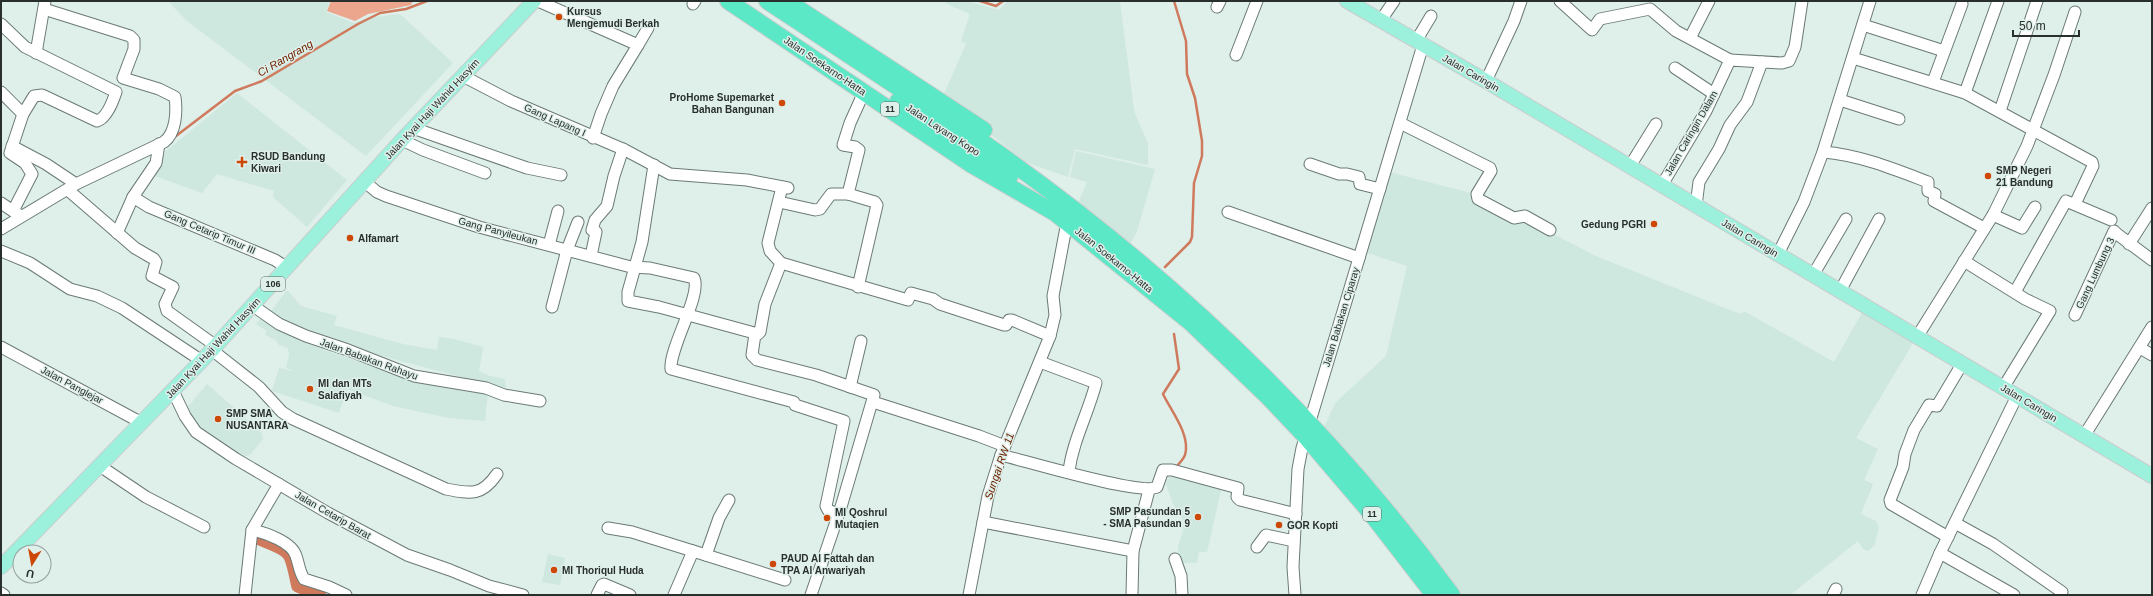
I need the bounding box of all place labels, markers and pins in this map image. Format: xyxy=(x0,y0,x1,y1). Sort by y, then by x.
place label: Kursus Mengemudi Berkah xyxy=(567,6,659,29)
marker: Kursus Mengemudi Berkah xyxy=(554,12,564,22)
place label: ProHome Supemarket Bahan Bangunan xyxy=(670,92,775,115)
marker: ProHome Supemarket Bahan Bangunan xyxy=(777,98,787,108)
place label: RSUD Bandung Kiwari xyxy=(251,151,325,174)
marker: RSUD Bandung Kiwari xyxy=(236,156,248,168)
place label: SMP Negeri 21 Bandung xyxy=(1996,165,2053,188)
marker: SMP Negeri 21 Bandung xyxy=(1983,171,1993,181)
place label: Gedung PGRI xyxy=(1581,219,1646,230)
marker: Gedung PGRI xyxy=(1649,219,1659,229)
marker: Alfamart xyxy=(345,233,355,243)
place label: Alfamart xyxy=(358,233,399,244)
place label: MI dan MTs Salafiyah xyxy=(318,378,372,401)
marker: MI dan MTs Salafiyah xyxy=(305,384,315,394)
place label: SMP SMA NUSANTARA xyxy=(226,408,289,431)
marker: SMP SMA NUSANTARA xyxy=(213,414,223,424)
place label: SMP Pasundan 5 - SMA Pasundan 9 xyxy=(1103,506,1190,529)
place label: MI Qoshrul Mutaqien xyxy=(835,507,887,530)
marker: SMP Pasundan 5 - SMA Pasundan 9 xyxy=(1193,512,1203,522)
marker: MI Qoshrul Mutaqien xyxy=(822,513,832,523)
marker: GOR Kopti xyxy=(1274,520,1284,530)
place label: GOR Kopti xyxy=(1287,520,1338,531)
place label: PAUD Al Fattah dan TPA Al Anwariyah xyxy=(781,553,874,576)
marker: PAUD Al Fattah dan TPA Al Anwariyah xyxy=(768,559,778,569)
marker: MI Thoriqul Huda xyxy=(549,565,559,575)
place label: MI Thoriqul Huda xyxy=(562,565,644,576)

